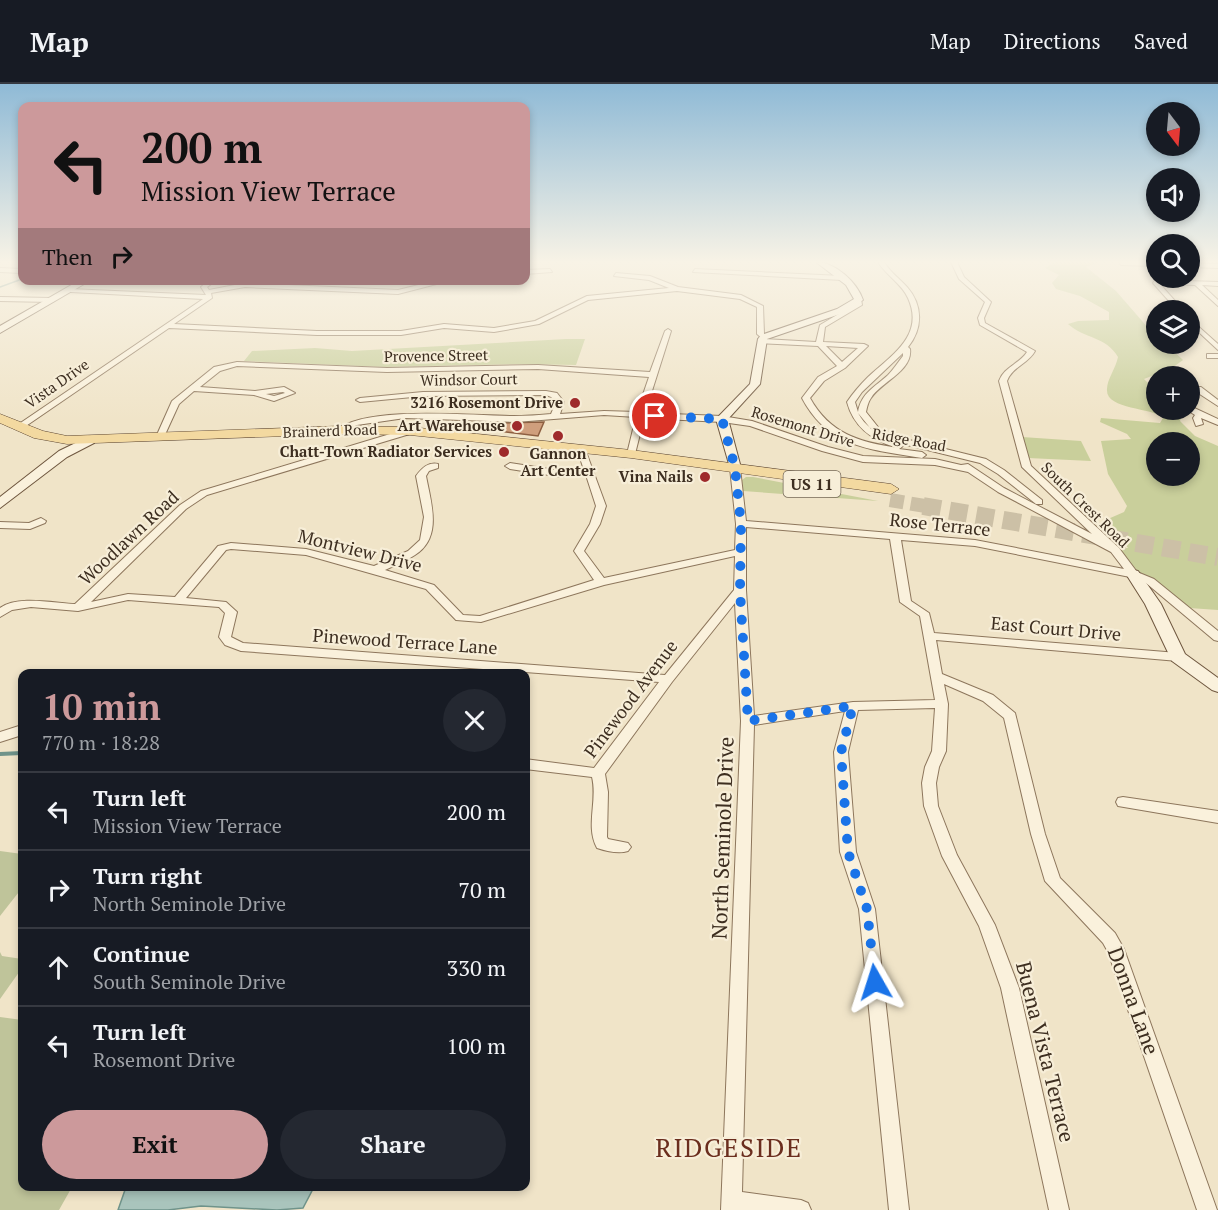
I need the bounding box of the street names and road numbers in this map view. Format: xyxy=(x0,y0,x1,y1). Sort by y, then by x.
street label: Provence Street xyxy=(384,344,489,366)
street label: Vista Drive xyxy=(20,354,92,413)
street label: Windsor Court xyxy=(420,368,518,390)
street label: Rosemont Drive xyxy=(749,401,857,451)
street label: Brainerd Road xyxy=(282,418,378,442)
street label: Ridge Road xyxy=(871,423,948,455)
street label: South Crest Road xyxy=(1037,457,1134,551)
road number: US 11 xyxy=(784,471,840,497)
street label: Woodlawn Road xyxy=(73,485,183,590)
street label: Rose Terrace xyxy=(888,507,992,541)
street label: Montview Drive xyxy=(296,523,425,577)
street label: East Court Drive xyxy=(990,610,1122,646)
street label: Pinewood Terrace Lane xyxy=(312,623,498,659)
street label: Pinewood Avenue xyxy=(578,635,682,762)
street label: North Seminole Drive xyxy=(704,736,740,940)
street label: Donna Lane xyxy=(1102,943,1166,1058)
street label: Buena Vista Terrace xyxy=(1010,958,1082,1145)

